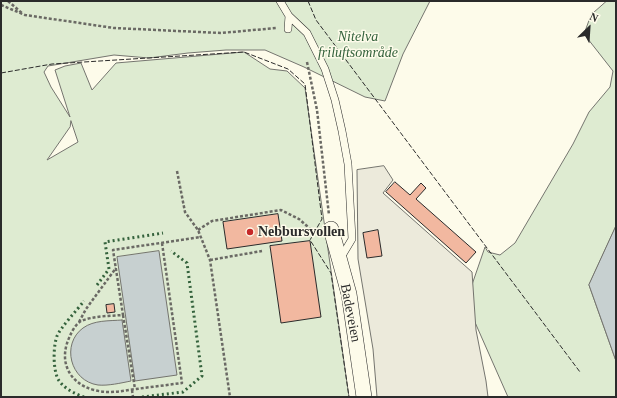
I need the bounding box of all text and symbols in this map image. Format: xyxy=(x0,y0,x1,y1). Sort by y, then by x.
north arrow xyxy=(569,8,609,48)
text: N xyxy=(588,10,600,24)
park label: Nitelva friluftsområde xyxy=(318,29,398,62)
place label: Nebbursvollen xyxy=(258,224,345,240)
marker: Nebbursvollen xyxy=(245,227,255,237)
street label: Badeveien xyxy=(336,282,364,344)

